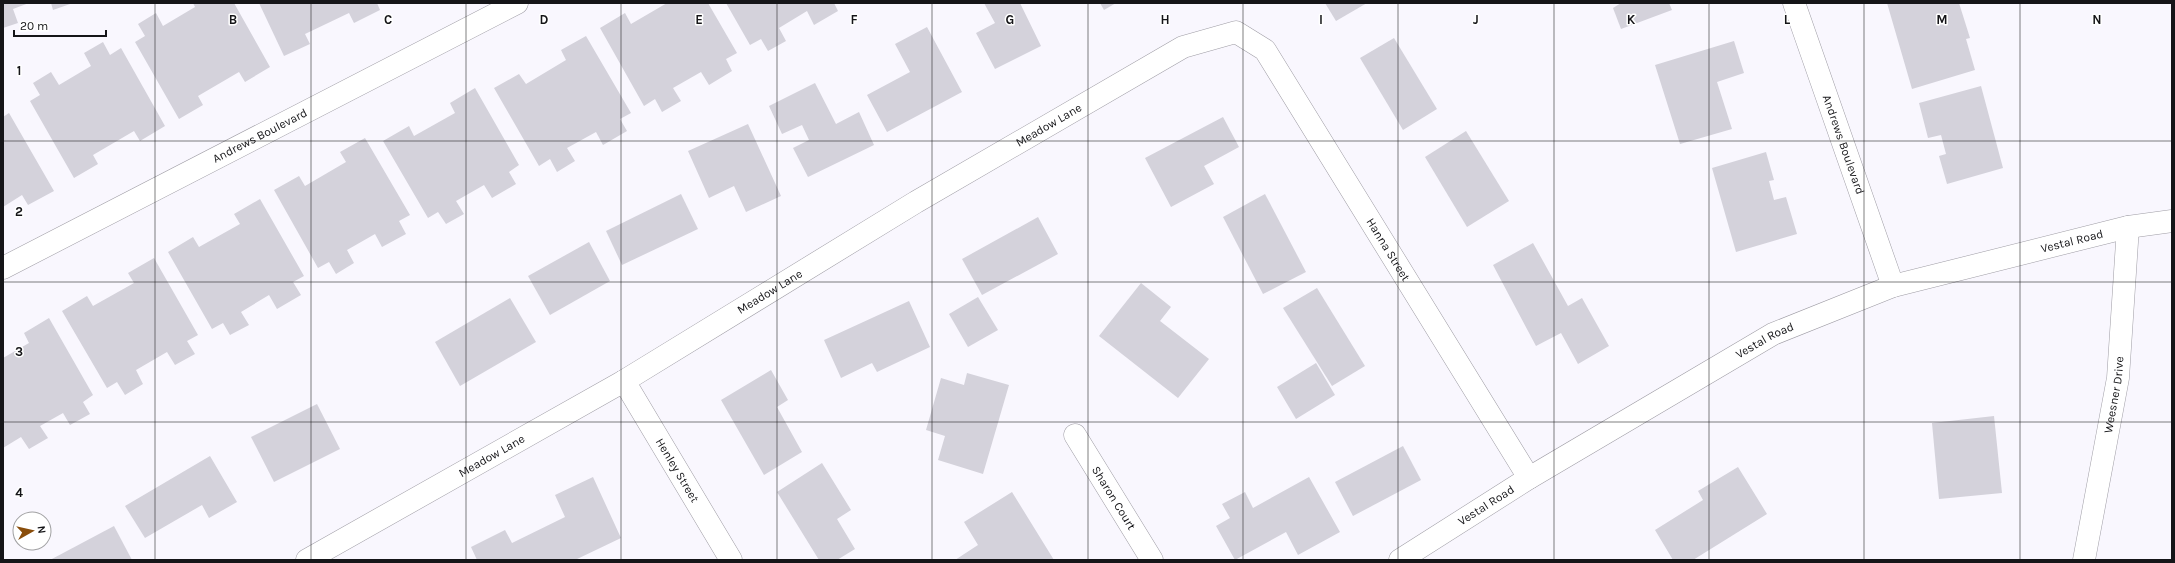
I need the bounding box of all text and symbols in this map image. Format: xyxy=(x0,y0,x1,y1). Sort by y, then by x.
scale bar xyxy=(14,12,106,38)
text: B xyxy=(229,12,237,27)
text: C xyxy=(384,12,392,27)
text: D xyxy=(540,12,549,27)
text: E xyxy=(695,12,703,27)
text: F xyxy=(850,12,858,27)
text: G xyxy=(1006,12,1014,27)
text: H xyxy=(1160,12,1170,27)
text: I xyxy=(1319,12,1323,27)
text: J xyxy=(1473,12,1479,27)
text: K xyxy=(1627,12,1636,27)
text: L xyxy=(1784,12,1791,27)
text: M xyxy=(1936,12,1948,27)
text: N xyxy=(2092,12,2102,27)
text: 20 m xyxy=(20,19,48,33)
text: 1 xyxy=(17,63,21,78)
street label: Andrews Boulevard xyxy=(1820,93,1867,196)
street label: Meadow Lane xyxy=(1013,100,1084,150)
street label: Andrews Boulevard xyxy=(210,105,310,166)
text: 2 xyxy=(15,204,23,219)
street label: Hanna Street xyxy=(1363,215,1413,284)
street label: Vestal Road xyxy=(2039,226,2105,256)
street label: Meadow Lane xyxy=(735,266,805,317)
street label: Vestal Road xyxy=(1733,319,1796,361)
text: 3 xyxy=(15,344,23,359)
street label: Weesner Drive xyxy=(2101,356,2126,434)
street label: Meadow Lane xyxy=(456,432,527,480)
street label: Henley Street xyxy=(653,436,702,505)
street label: Sharon Court xyxy=(1089,464,1139,533)
street label: Vestal Road xyxy=(1455,482,1517,528)
text: 4 xyxy=(15,485,23,500)
north arrow xyxy=(12,511,52,551)
text: N xyxy=(34,525,48,534)

